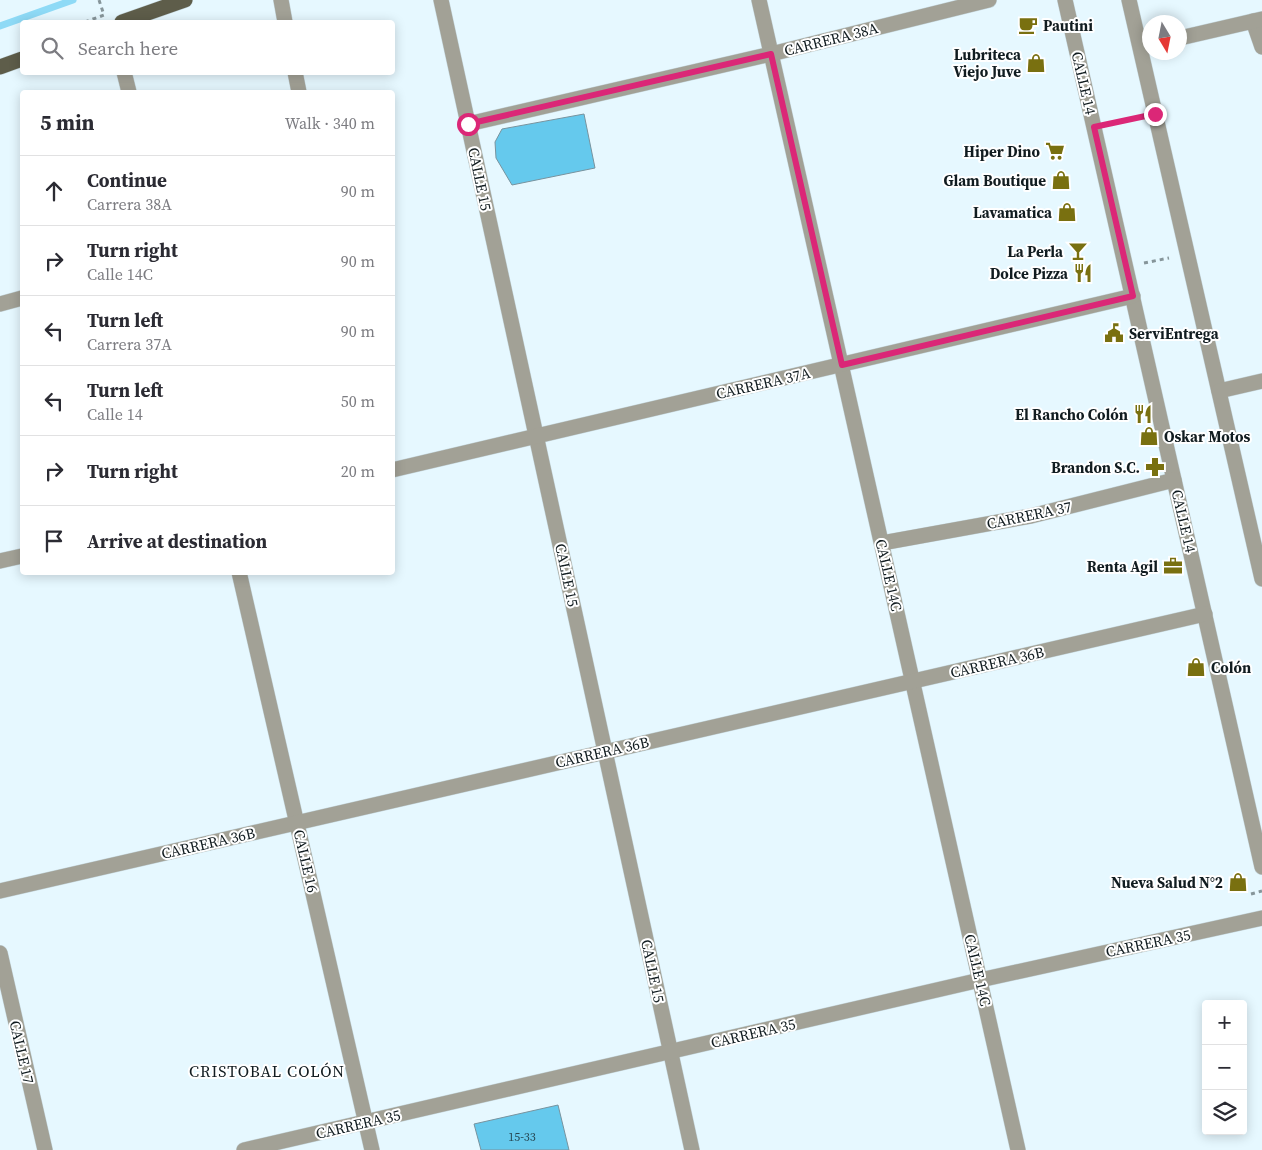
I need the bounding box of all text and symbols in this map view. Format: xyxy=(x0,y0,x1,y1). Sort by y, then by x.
cafe icon: Pautini xyxy=(1017,14,1039,36)
place label: Pautini xyxy=(1043,15,1093,36)
north arrow xyxy=(1142,15,1187,60)
street label: CARRERA 38A xyxy=(782,17,880,61)
search box xyxy=(20,20,395,75)
icon: search xyxy=(38,34,66,62)
text: Search here xyxy=(78,35,178,61)
place label: Lubriteca Viejo Juve xyxy=(953,44,1022,82)
street label: CALLE 14 xyxy=(1067,49,1102,117)
shop icon: Lubriteca Viejo Juve xyxy=(1025,52,1047,74)
route end xyxy=(1144,103,1167,126)
text: 5 min xyxy=(40,108,95,137)
text: Walk · 340 m xyxy=(285,112,375,134)
route start xyxy=(457,113,480,136)
supermarket icon: Hiper Dino xyxy=(1044,140,1066,162)
place label: Hiper Dino xyxy=(964,141,1041,162)
street label: CALLE 15 xyxy=(463,145,497,213)
text: Continue xyxy=(87,167,167,193)
shop icon: Glam Boutique xyxy=(1050,169,1072,191)
place label: Glam Boutique xyxy=(943,170,1046,191)
icon: ahead xyxy=(40,177,68,205)
text: 90 m xyxy=(341,180,375,202)
text: Carrera 38A xyxy=(87,193,172,215)
shop icon: Lavamatica xyxy=(1056,201,1078,223)
place label: Lavamatica xyxy=(973,202,1053,223)
text: Turn right xyxy=(87,237,178,263)
bar icon: La Perla xyxy=(1067,240,1089,262)
place label: La Perla xyxy=(1007,241,1064,262)
icon: right xyxy=(40,247,68,275)
text: 90 m xyxy=(341,250,375,272)
restaurant icon: Dolce Pizza xyxy=(1072,262,1094,284)
text: Calle 14C xyxy=(87,263,153,285)
place label: Dolce Pizza xyxy=(990,263,1069,284)
text: Turn left xyxy=(87,307,163,333)
icon: left xyxy=(40,317,68,345)
text: 90 m xyxy=(341,320,375,342)
public building icon: ServiEntrega xyxy=(1103,322,1125,344)
place label: ServiEntrega xyxy=(1129,323,1220,344)
text: Carrera 37A xyxy=(87,333,172,355)
street label: CARRERA 37A xyxy=(714,362,812,404)
text: Turn left xyxy=(87,377,163,403)
icon: left xyxy=(40,387,68,415)
text: 50 m xyxy=(341,390,375,412)
text: Calle 14 xyxy=(87,403,143,425)
restaurant icon: El Rancho Colón xyxy=(1132,403,1154,425)
place label: El Rancho Colón xyxy=(1015,404,1128,425)
shop icon: Oskar Motos xyxy=(1138,425,1160,447)
place label: Oskar Motos xyxy=(1164,426,1250,447)
pharmacy icon: Brandon S.C. xyxy=(1144,456,1166,478)
icon: right xyxy=(40,457,68,485)
place label: Brandon S.C. xyxy=(1051,457,1140,478)
text: Turn right xyxy=(87,458,178,484)
text: 20 m xyxy=(341,460,375,482)
street label: CALLE 14 xyxy=(1167,487,1202,555)
street label: CARRERA 37 xyxy=(985,496,1073,534)
icon: arrive xyxy=(40,527,68,555)
text: Arrive at destination xyxy=(87,528,267,554)
street label: CALLE 14C xyxy=(870,537,908,613)
street label: CALLE 15 xyxy=(550,541,584,609)
office icon: Renta Agil xyxy=(1162,555,1184,577)
place label: Renta Agil xyxy=(1087,556,1158,577)
street label: CARRERA 36B xyxy=(948,641,1046,683)
shop icon: Colón xyxy=(1185,656,1207,678)
place label: Colón xyxy=(1211,657,1251,678)
street label: CARRERA 36B xyxy=(553,731,651,773)
street label: CARRERA 36B xyxy=(159,822,257,864)
street label: CALLE 16 xyxy=(289,827,323,895)
shop icon: Nueva Salud N°2 xyxy=(1227,871,1249,893)
place label: Nueva Salud N°2 xyxy=(1111,872,1223,893)
street label: CARRERA 35 xyxy=(1104,924,1192,962)
street label: CALLE 14C xyxy=(959,932,997,1008)
street label: CALLE 15 xyxy=(636,937,670,1005)
map controls xyxy=(1202,1000,1247,1135)
button: + xyxy=(1202,1000,1247,1045)
street label: CARRERA 35 xyxy=(709,1013,797,1053)
street label: CALLE 17 xyxy=(5,1018,39,1086)
button: − xyxy=(1202,1045,1247,1090)
district label: CRISTOBAL COLÓN xyxy=(189,1060,345,1082)
button: layers xyxy=(1202,1090,1247,1135)
street label: CARRERA 35 xyxy=(314,1104,402,1144)
house number: 15-33 xyxy=(508,1129,536,1145)

